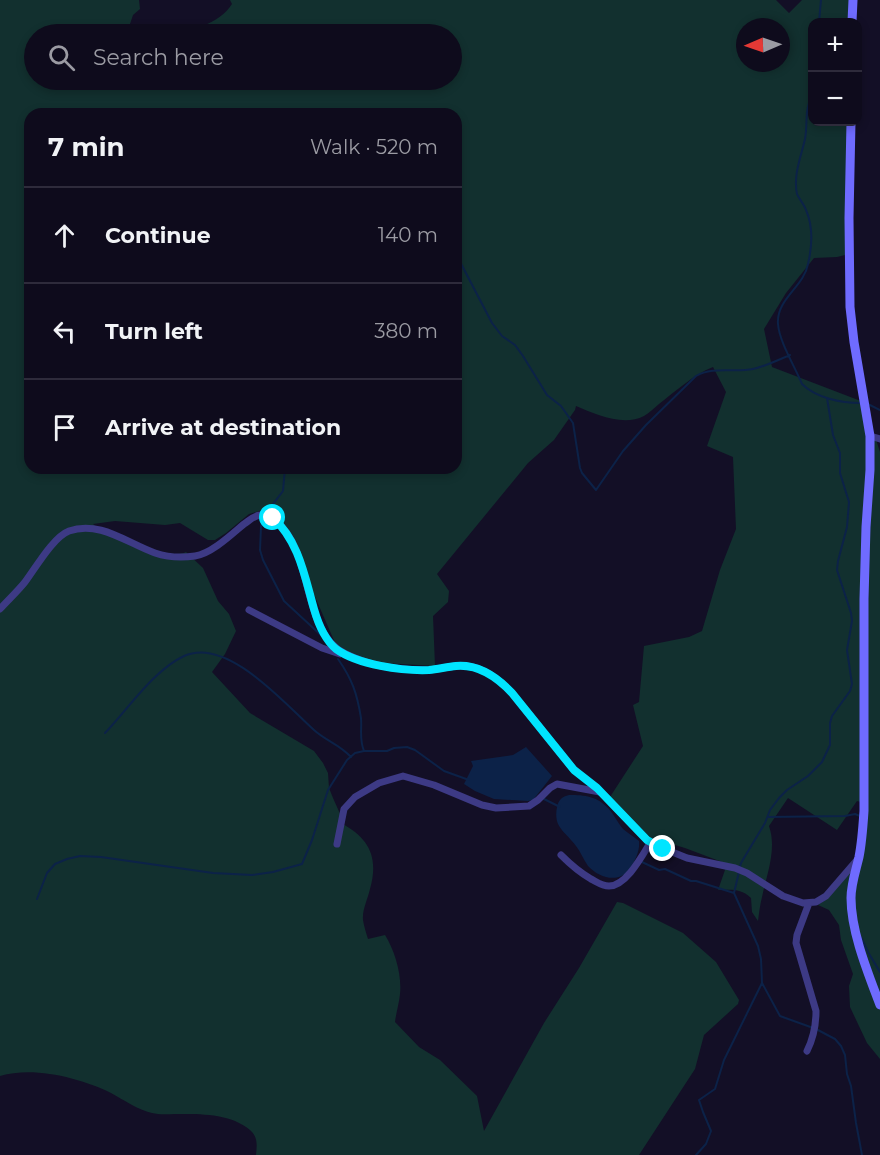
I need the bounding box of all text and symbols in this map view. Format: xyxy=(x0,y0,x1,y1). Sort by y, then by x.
north arrow xyxy=(736,18,790,72)
map controls xyxy=(808,18,862,126)
button: + xyxy=(808,18,862,72)
search box xyxy=(24,24,462,90)
icon: search xyxy=(45,41,78,74)
text: Search here xyxy=(93,44,224,71)
button: − xyxy=(808,72,862,126)
text: 7 min xyxy=(48,131,125,163)
text: Walk · 520 m xyxy=(310,135,438,159)
icon: ahead xyxy=(48,219,81,252)
text: Continue xyxy=(105,222,211,249)
text: 140 m xyxy=(378,223,438,247)
icon: left xyxy=(48,315,81,348)
text: Turn left xyxy=(105,318,203,345)
text: 380 m xyxy=(374,319,438,343)
icon: arrive xyxy=(48,411,81,444)
text: Arrive at destination xyxy=(105,414,341,441)
route start xyxy=(259,504,285,530)
route end xyxy=(649,835,675,861)

